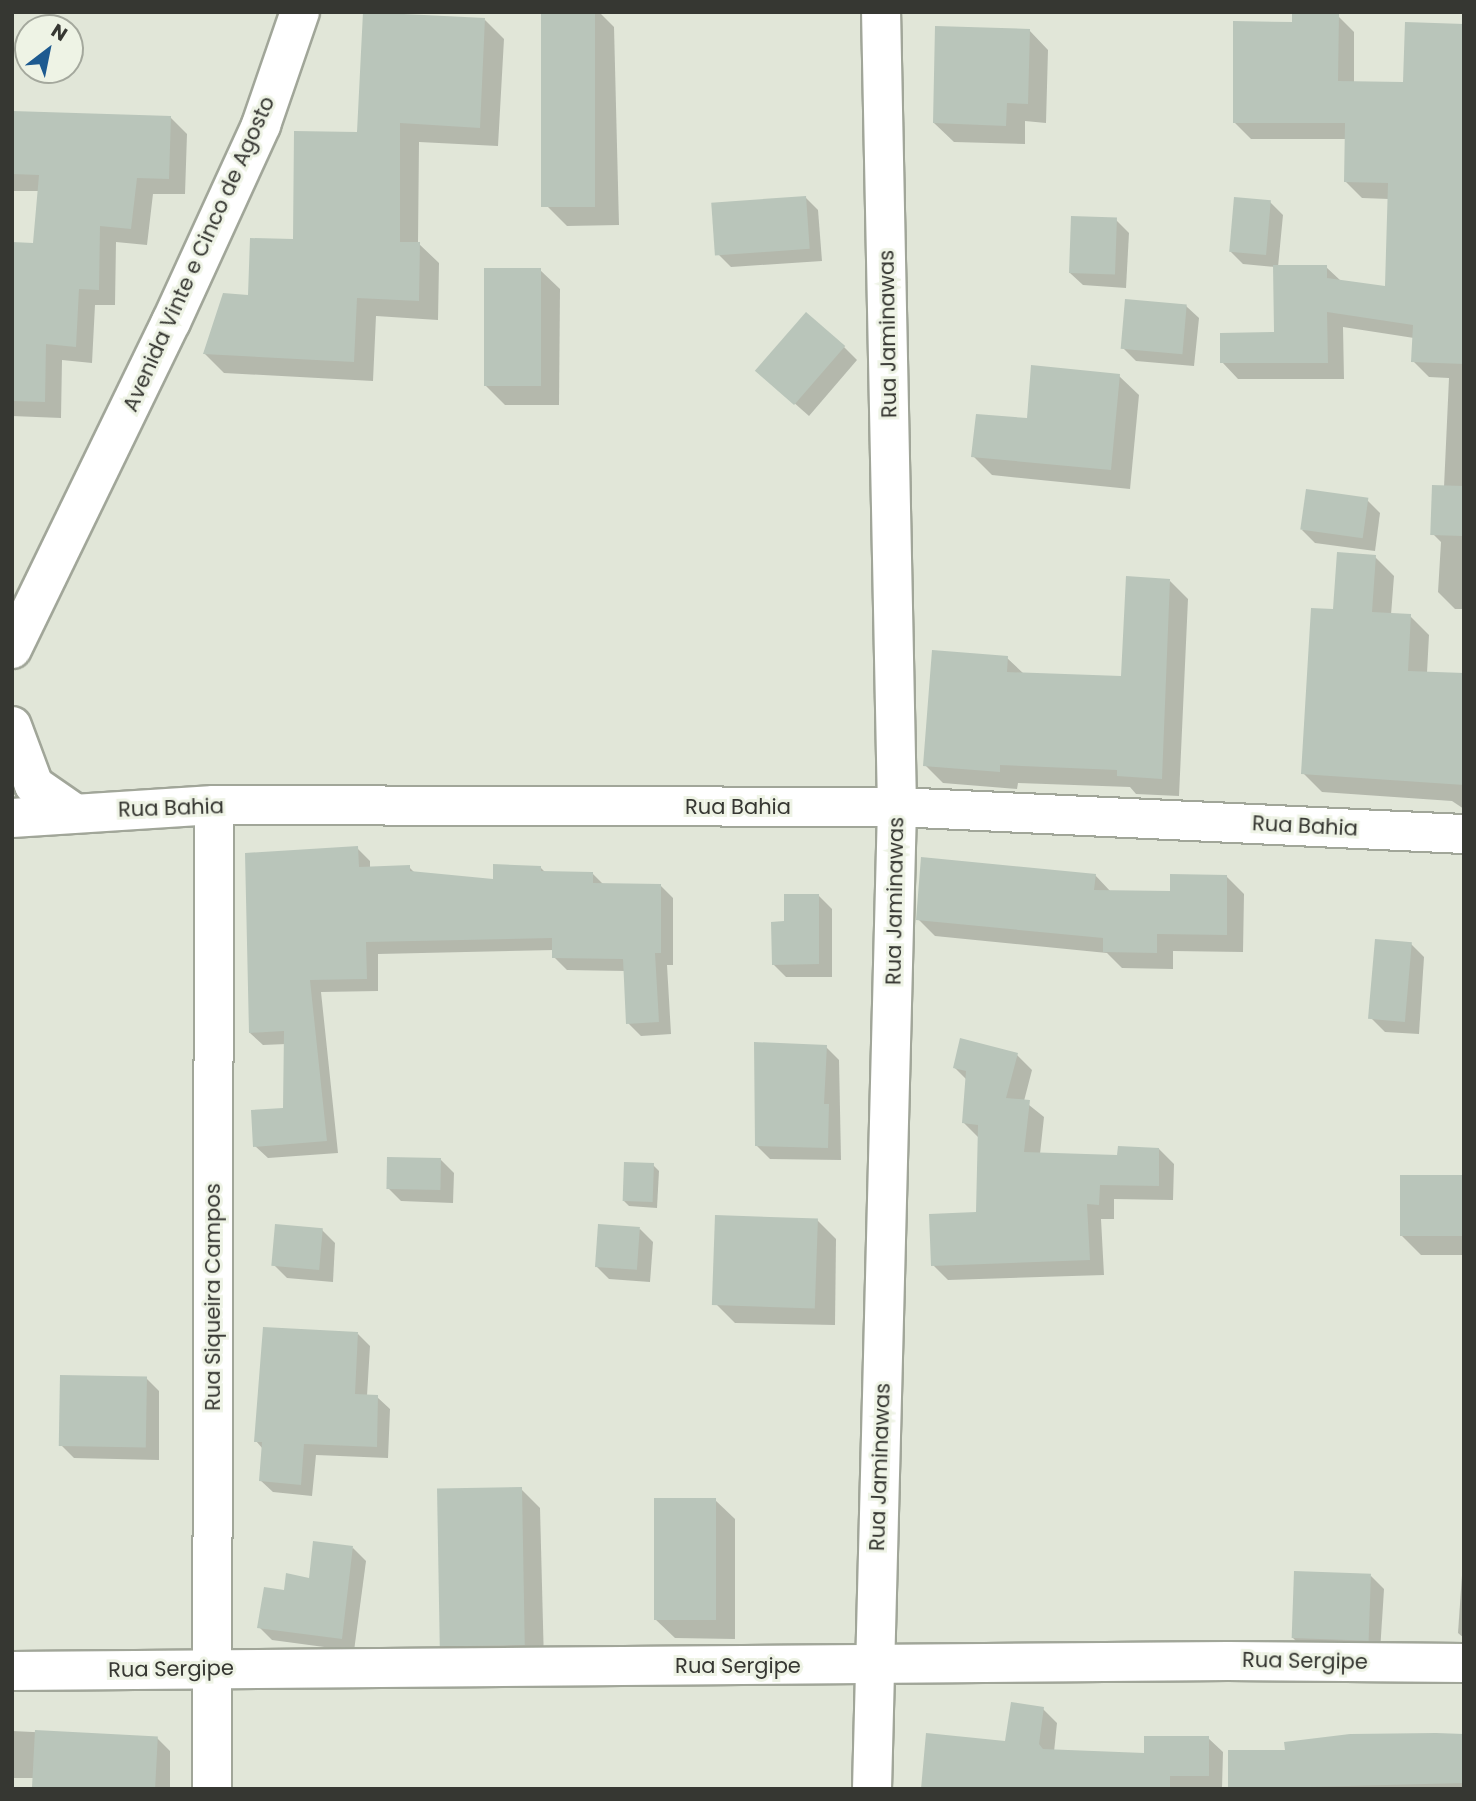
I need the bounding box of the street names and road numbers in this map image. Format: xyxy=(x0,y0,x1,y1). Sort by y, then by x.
street label: Avenida Vinte e Cinco de Agosto xyxy=(118,92,280,416)
street label: Rua Jaminawas xyxy=(874,250,902,418)
street label: Rua Bahia xyxy=(118,794,224,822)
street label: Rua Bahia xyxy=(685,794,791,820)
street label: Rua Bahia xyxy=(1251,811,1359,841)
street label: Rua Jaminawas xyxy=(881,817,909,985)
street label: Rua Siqueira Campos xyxy=(200,1183,226,1411)
street label: Rua Jaminawas xyxy=(864,1383,896,1551)
street label: Rua Sergipe xyxy=(1242,1647,1368,1675)
street label: Rua Sergipe xyxy=(675,1653,801,1679)
street label: Rua Sergipe xyxy=(108,1655,234,1683)

